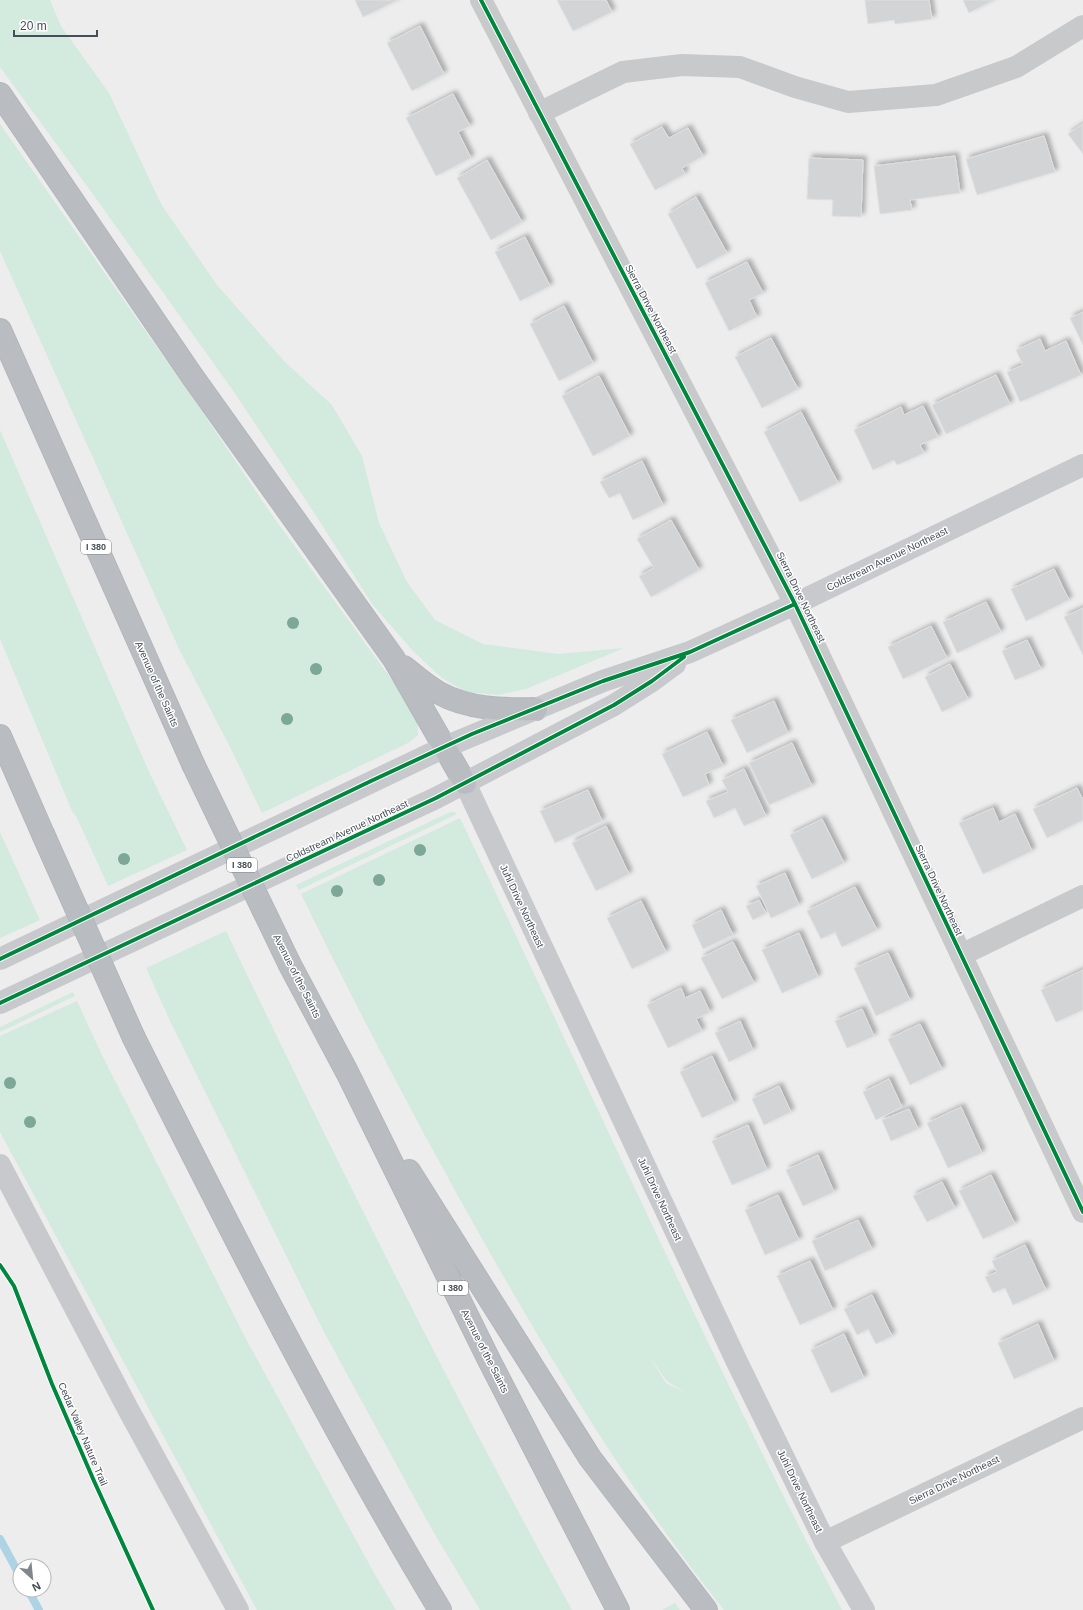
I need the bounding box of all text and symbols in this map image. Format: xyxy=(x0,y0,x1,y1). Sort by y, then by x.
scale bar xyxy=(14,12,97,38)
text: 20 m xyxy=(20,19,47,33)
street label: Sierra Drive Northeast xyxy=(623,263,679,355)
street label: Coldstream Avenue Northeast xyxy=(825,525,949,593)
road number: I 380 xyxy=(81,540,111,554)
street label: Sierra Drive Northeast xyxy=(774,550,828,644)
street label: Avenue of the Saints xyxy=(133,640,181,728)
street label: Coldstream Avenue Northeast xyxy=(284,798,410,864)
street label: Sierra Drive Northeast xyxy=(913,843,965,937)
road number: I 380 xyxy=(227,858,257,872)
street label: Juhl Drive Northeast xyxy=(498,863,546,950)
street label: Avenue of the Saints xyxy=(271,932,323,1020)
street label: Juhl Drive Northeast xyxy=(636,1156,684,1243)
road number: I 380 xyxy=(438,1281,468,1295)
street label: Avenue of the Saints xyxy=(459,1307,511,1395)
street label: Cedar Valley Nature Trail xyxy=(56,1381,110,1487)
street label: Juhl Drive Northeast xyxy=(775,1448,825,1534)
street label: Sierra Drive Northeast xyxy=(907,1453,1001,1507)
north arrow xyxy=(12,1558,52,1598)
text: N xyxy=(30,1580,43,1594)

